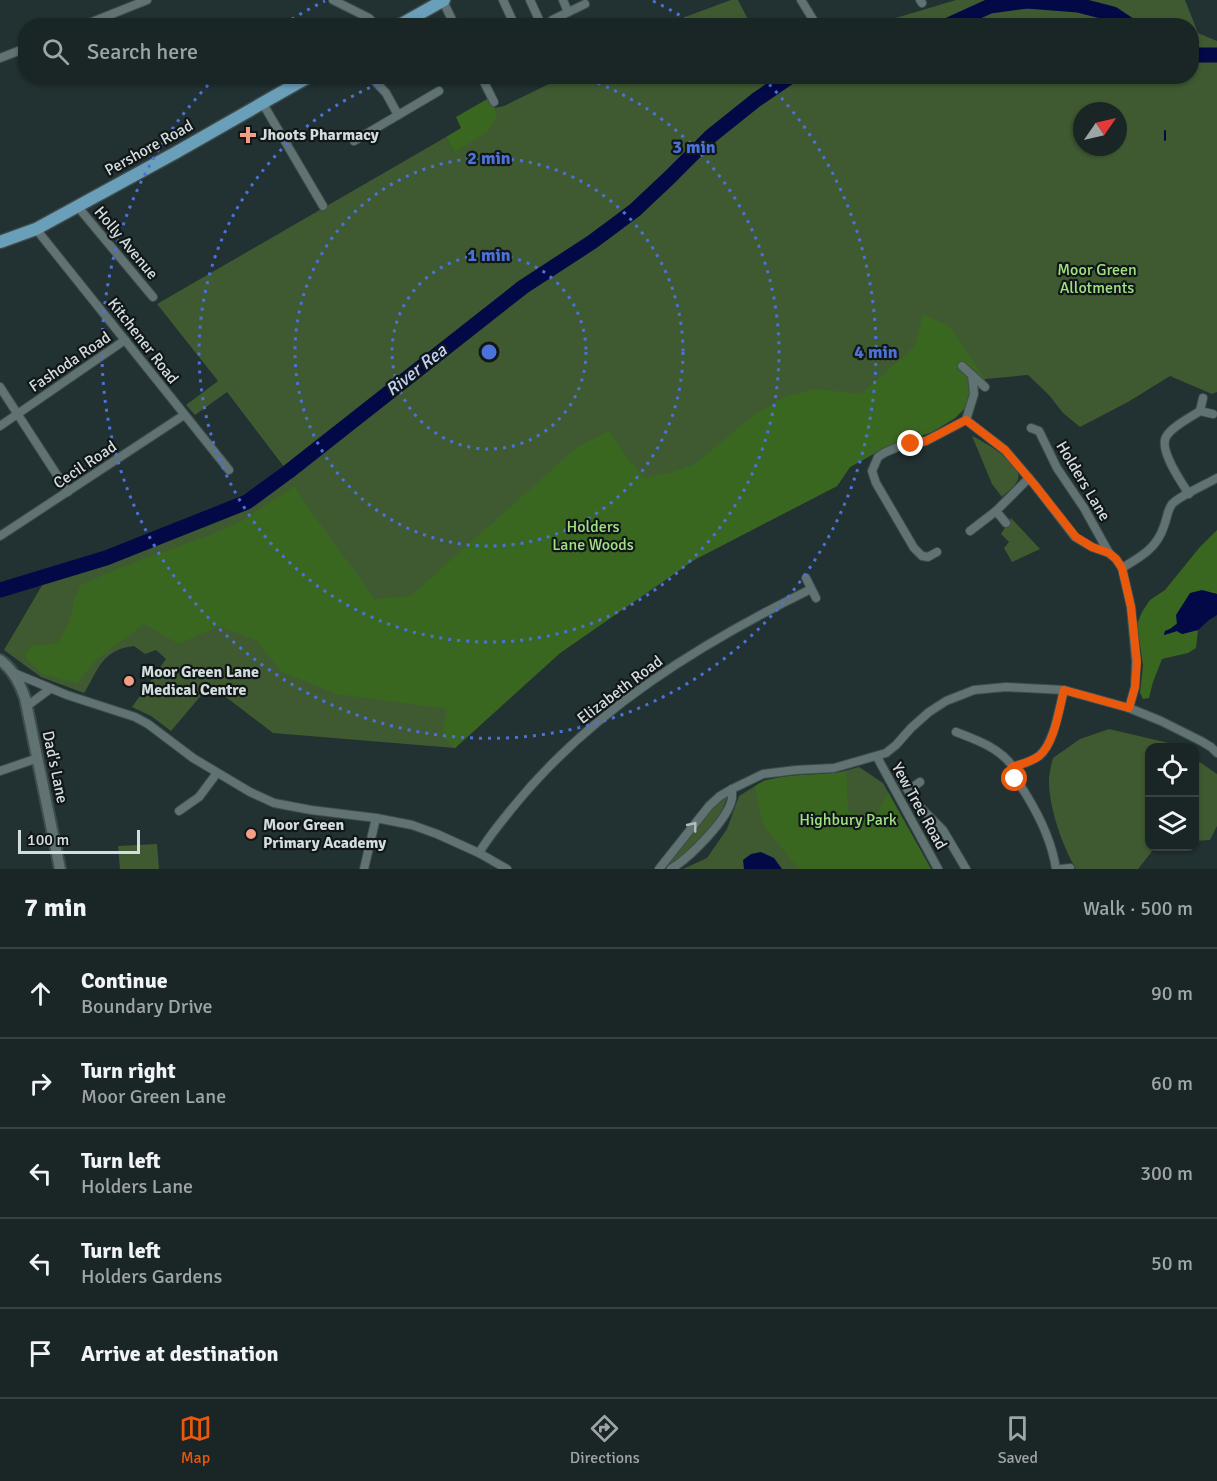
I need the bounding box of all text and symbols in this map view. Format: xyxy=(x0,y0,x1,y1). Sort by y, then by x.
search box xyxy=(18,18,1199,84)
icon: search xyxy=(39,35,72,68)
text: Search here xyxy=(87,38,198,65)
north arrow xyxy=(1073,102,1127,156)
street label: Pershore Road xyxy=(101,116,197,180)
place label: Jhoots Pharmacy xyxy=(260,125,379,145)
marker: Jhoots Pharmacy xyxy=(241,128,255,142)
text: 3 min xyxy=(672,136,716,158)
text: 2 min xyxy=(467,147,511,169)
street label: Holly Avenue xyxy=(90,202,162,284)
text: 1 min xyxy=(467,244,511,266)
park label: Moor Green Allotments xyxy=(1057,260,1137,298)
street label: Kitchener Road xyxy=(103,294,183,388)
street label: Fashoda Road xyxy=(25,327,115,397)
water label: River Rea xyxy=(381,339,452,401)
text: 4 min xyxy=(854,341,898,363)
centre of rings xyxy=(479,342,499,362)
route end xyxy=(897,430,923,456)
street label: Cecil Road xyxy=(50,437,120,493)
street label: Holders Lane xyxy=(1051,437,1115,525)
park label: Holders Lane Woods xyxy=(552,517,634,555)
street label: Elizabeth Road xyxy=(573,651,667,729)
place label: Moor Green Lane Medical Centre xyxy=(141,662,259,700)
marker: Moor Green Lane Medical Centre xyxy=(122,674,136,688)
street label: Dad's Lane xyxy=(38,729,72,805)
map controls xyxy=(1145,743,1199,851)
button: locate xyxy=(1145,743,1199,797)
street label: Yew Tree Road xyxy=(887,759,951,853)
route start xyxy=(1001,765,1027,791)
button: layers xyxy=(1145,797,1199,851)
park label: Highbury Park xyxy=(799,810,897,830)
place label: Moor Green Primary Academy xyxy=(263,815,386,853)
one-way arrow xyxy=(685,822,696,833)
scale bar xyxy=(18,827,140,854)
marker: Moor Green Primary Academy xyxy=(244,827,258,841)
text: 100 m xyxy=(27,830,69,850)
text: 7 min xyxy=(24,892,87,924)
text: Walk · 500 m xyxy=(1083,896,1193,921)
text: Continue xyxy=(81,967,168,994)
icon: ahead xyxy=(24,977,57,1010)
text: 90 m xyxy=(1151,981,1193,1006)
text: Boundary Drive xyxy=(81,994,212,1019)
text: Turn right xyxy=(81,1057,176,1084)
icon: right xyxy=(24,1067,57,1100)
text: 60 m xyxy=(1151,1071,1193,1096)
text: Moor Green Lane xyxy=(81,1084,226,1109)
text: Turn left xyxy=(81,1147,161,1174)
icon: left xyxy=(24,1157,57,1190)
text: 300 m xyxy=(1140,1161,1193,1186)
text: Holders Lane xyxy=(81,1174,193,1199)
text: Turn left xyxy=(81,1237,161,1264)
icon: left xyxy=(24,1247,57,1280)
text: 50 m xyxy=(1151,1251,1193,1276)
text: Holders Gardens xyxy=(81,1264,222,1289)
icon: arrive xyxy=(24,1337,57,1370)
text: Arrive at destination xyxy=(81,1340,278,1367)
tab: Map xyxy=(179,1412,212,1468)
tab: Directions xyxy=(570,1412,640,1468)
tab: Saved xyxy=(998,1412,1038,1468)

